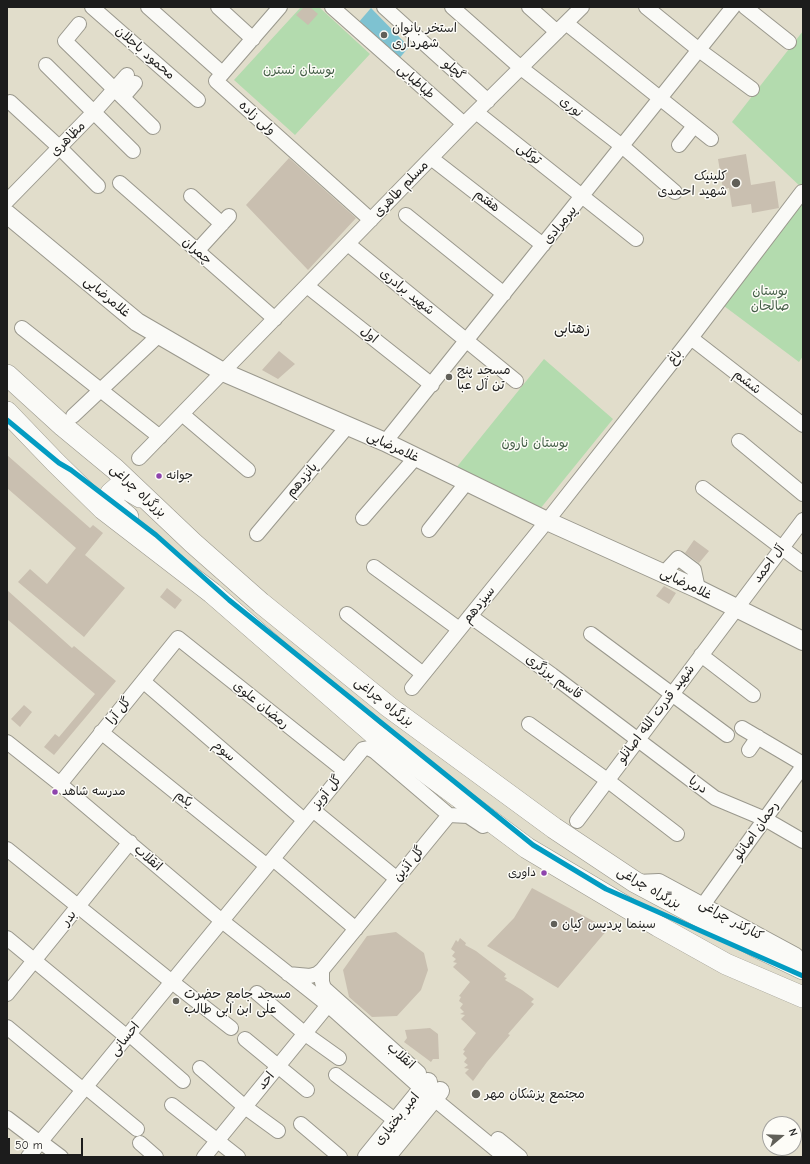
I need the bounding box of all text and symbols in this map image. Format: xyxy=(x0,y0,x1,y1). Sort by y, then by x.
place label: استخر بانوان شهرداری xyxy=(392,20,457,51)
street label: محمود باجلان xyxy=(112,23,178,83)
marker: استخر بانوان شهرداری xyxy=(379,30,389,40)
street label: گچلو xyxy=(440,56,468,84)
street label: طباطبایی xyxy=(394,61,438,103)
park label: بوستان نسترن xyxy=(263,62,335,78)
street label: نوری xyxy=(556,93,586,121)
street label: ولی زاده xyxy=(235,97,279,139)
street label: مظاهری xyxy=(47,118,89,160)
street label: توکلی xyxy=(514,140,544,168)
street label: مسلم طاهری xyxy=(370,158,432,220)
place label: کلینیک شهید احمدی xyxy=(657,168,727,199)
marker: کلینیک شهید احمدی xyxy=(730,177,742,189)
street label: هفتم xyxy=(471,186,503,216)
street label: پیرمرادی xyxy=(540,203,580,247)
street label: چمران xyxy=(179,234,215,268)
street label: شهید برادری xyxy=(377,265,437,319)
street label: غلامرضایی xyxy=(81,273,133,321)
park label: بوستان صالحان xyxy=(751,283,789,314)
district label: زهتابی xyxy=(554,321,590,337)
street label: اول xyxy=(357,323,381,347)
street label: باغ xyxy=(664,346,686,368)
place label: مسجد پنج تن آل عبا xyxy=(457,362,510,393)
street label: ششم xyxy=(730,366,764,398)
marker: مسجد پنج تن آل عبا xyxy=(444,372,454,382)
street label: غلامرضایی xyxy=(365,428,421,466)
park label: بوستان نارون xyxy=(501,435,569,451)
street label: پانزدهم xyxy=(283,459,321,501)
street label: بزرگراه چراغی xyxy=(107,461,169,521)
place label: جوانه xyxy=(166,469,193,483)
marker: جوانه xyxy=(154,471,164,481)
street label: آل احمد xyxy=(750,542,788,586)
street label: غلامرضایی xyxy=(658,565,714,603)
street label: سیزدهم xyxy=(459,583,499,627)
street label: قاسم برزگری xyxy=(523,651,585,703)
street label: شهید قدرت الله اصانلو xyxy=(614,662,698,766)
street label: بزرگراه چراغی xyxy=(351,674,417,730)
street label: رمضان علوی xyxy=(230,678,292,732)
street label: گل آرا xyxy=(103,694,135,728)
street label: سوم xyxy=(210,737,238,765)
street label: گل آویز xyxy=(309,772,345,812)
street label: دریا xyxy=(686,773,710,797)
place label: مدرسه شاهد xyxy=(62,785,126,799)
marker: مدرسه شاهد xyxy=(50,787,60,797)
street label: یکم xyxy=(172,787,196,811)
street label: رحمان اصانلو xyxy=(730,798,782,864)
street label: انقلاب xyxy=(131,842,165,874)
street label: گل آذین xyxy=(390,843,428,885)
street label: بزرگراه چراغی xyxy=(614,863,684,913)
place label: داوری xyxy=(508,866,536,880)
marker: داوری xyxy=(539,868,549,878)
street label: کنارکذر چراغی xyxy=(696,896,766,944)
street label: بدر xyxy=(58,907,80,929)
place label: سینما پردیس کیان xyxy=(562,916,656,932)
marker: سینما پردیس کیان xyxy=(549,919,559,929)
place label: مسجد جامع حضرت علی ابن ابی طالب xyxy=(184,986,291,1017)
marker: مسجد جامع حضرت علی ابن ابی طالب xyxy=(171,996,181,1006)
street label: احسانی xyxy=(107,1019,143,1059)
street label: انقلاب xyxy=(384,1039,418,1073)
street label: احد xyxy=(254,1069,278,1093)
place label: مجتمع پزشکان مهر xyxy=(485,1086,585,1102)
marker: مجتمع پزشکان مهر xyxy=(470,1088,482,1100)
street label: امیر بختیاری xyxy=(371,1090,423,1148)
north arrow xyxy=(762,1116,802,1156)
text: N xyxy=(786,1127,800,1138)
scale bar xyxy=(10,1130,85,1156)
text: 50 m xyxy=(15,1138,43,1152)

